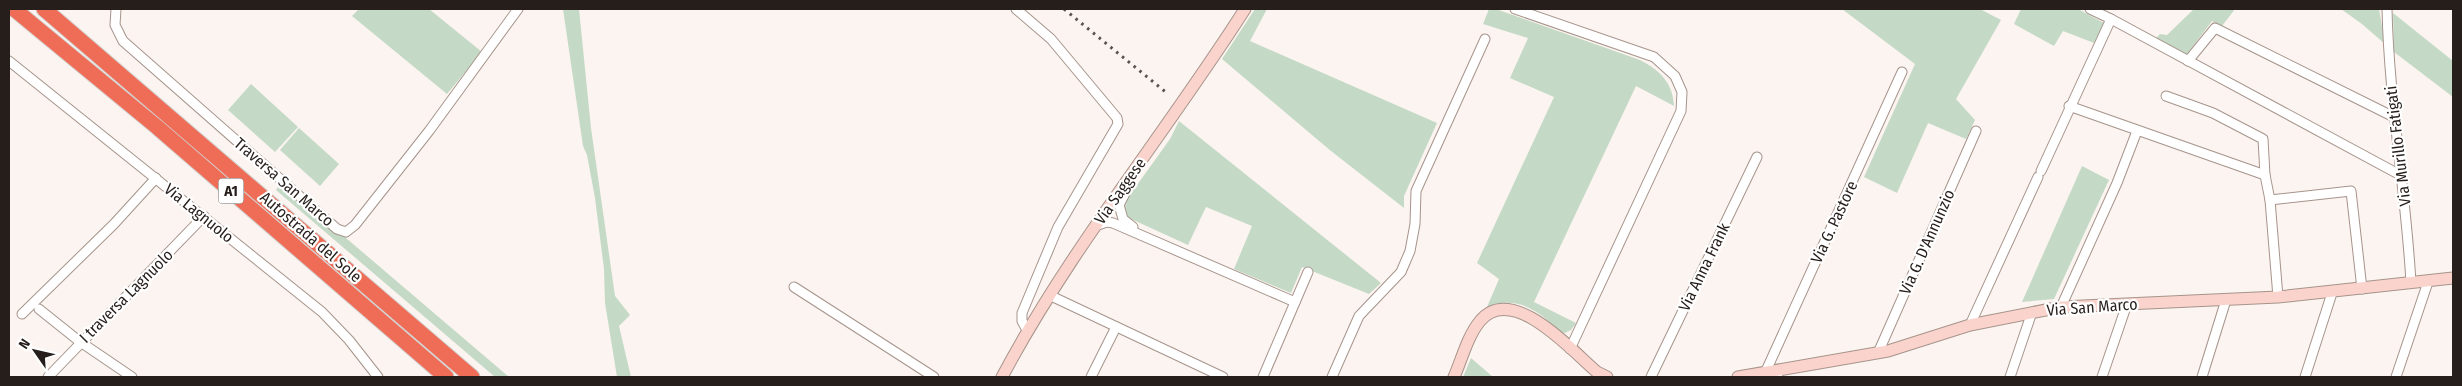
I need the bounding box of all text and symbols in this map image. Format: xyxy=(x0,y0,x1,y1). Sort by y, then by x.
street label: Via Murillo Fatigati xyxy=(2381,85,2415,207)
street label: Traversa San Marco xyxy=(230,134,338,230)
street label: Via Saggese xyxy=(1090,154,1150,228)
road number: A1 xyxy=(218,178,244,204)
street label: Via G. Pastore xyxy=(1807,178,1861,266)
street label: Via Lagnuolo xyxy=(160,179,238,247)
street label: Via G. D'Annunzio xyxy=(1895,187,1959,297)
street label: Autostrada del Sole xyxy=(256,188,366,286)
street label: Via Anna Frank xyxy=(1674,219,1734,314)
street label: I traversa Lagnuolo xyxy=(75,245,177,347)
street label: Via San Marco xyxy=(2046,294,2138,320)
north arrow xyxy=(10,326,60,376)
text: N xyxy=(15,336,34,352)

